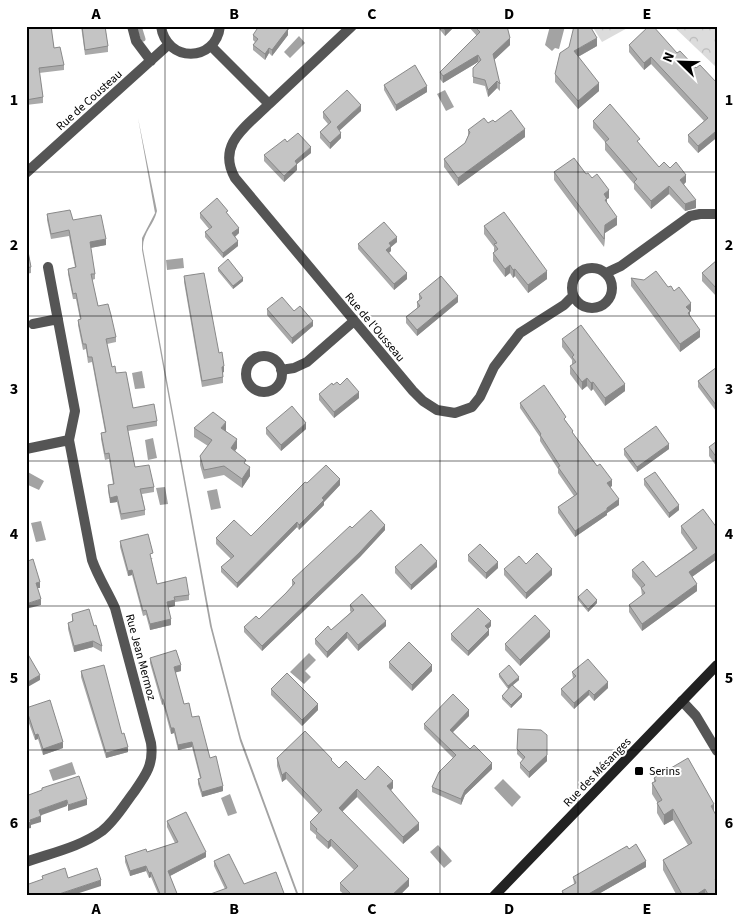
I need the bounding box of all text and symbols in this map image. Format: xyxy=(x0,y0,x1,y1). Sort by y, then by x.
text: A xyxy=(90,3,101,25)
text: B xyxy=(229,3,239,25)
text: C xyxy=(367,3,377,25)
text: D xyxy=(504,3,514,25)
text: E xyxy=(643,3,651,25)
north arrow xyxy=(656,38,706,88)
text: N xyxy=(658,49,680,66)
street label: Rue de Cousteau xyxy=(53,66,126,135)
text: 1 xyxy=(10,89,18,111)
text: 1 xyxy=(725,89,733,111)
text: 2 xyxy=(10,234,18,256)
text: 2 xyxy=(725,234,733,256)
street label: Rue de l'Ousseau xyxy=(341,289,409,366)
text: 3 xyxy=(10,378,18,400)
text: 3 xyxy=(725,378,733,400)
text: 4 xyxy=(10,523,19,545)
text: 4 xyxy=(725,523,734,545)
street label: Rue Jean Mermoz xyxy=(121,612,160,702)
text: 5 xyxy=(10,667,18,689)
text: 5 xyxy=(725,667,733,689)
street label: Rue des Mésanges xyxy=(560,734,635,811)
place label: Serins xyxy=(649,763,680,780)
marker: Serins xyxy=(633,765,645,777)
text: 6 xyxy=(10,812,18,834)
text: 6 xyxy=(725,812,733,834)
text: A xyxy=(90,898,101,920)
text: B xyxy=(229,898,239,920)
text: C xyxy=(367,898,377,920)
text: D xyxy=(504,898,514,920)
text: E xyxy=(643,898,651,920)

